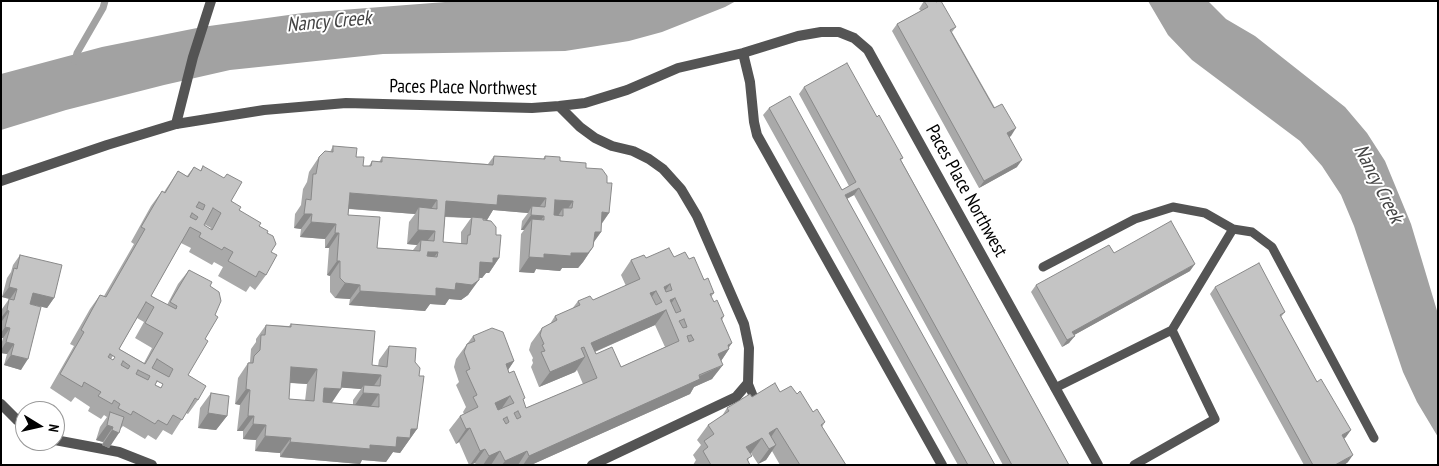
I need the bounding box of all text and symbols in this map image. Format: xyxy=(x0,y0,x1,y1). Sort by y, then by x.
water label: Nancy Creek xyxy=(286,6,372,38)
street label: Paces Place Northwest xyxy=(389,75,537,101)
street label: Paces Place Northwest xyxy=(920,121,1012,261)
water label: Nancy Creek xyxy=(1348,141,1408,227)
north arrow xyxy=(15,401,65,451)
text: N xyxy=(44,423,63,433)

